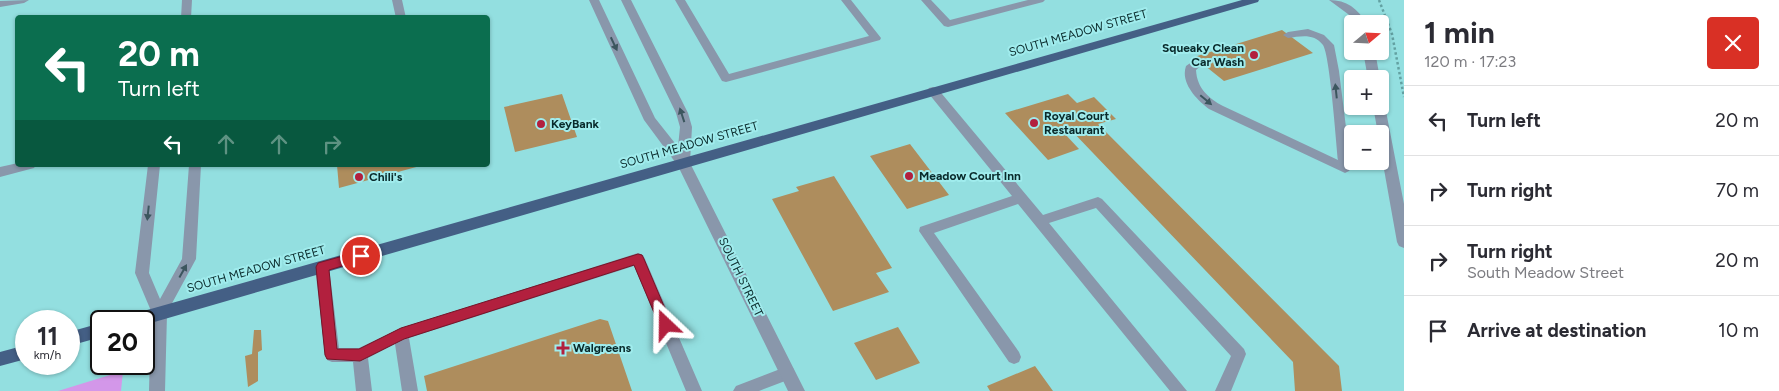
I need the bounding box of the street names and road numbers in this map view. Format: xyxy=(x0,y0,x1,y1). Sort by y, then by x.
street label: SOUTH MEADOW STREET xyxy=(1007,6,1149,59)
street label: SOUTH MEADOW STREET xyxy=(618,118,760,171)
street label: SOUTH STREET xyxy=(716,235,766,319)
street label: SOUTH MEADOW STREET xyxy=(185,242,327,295)

